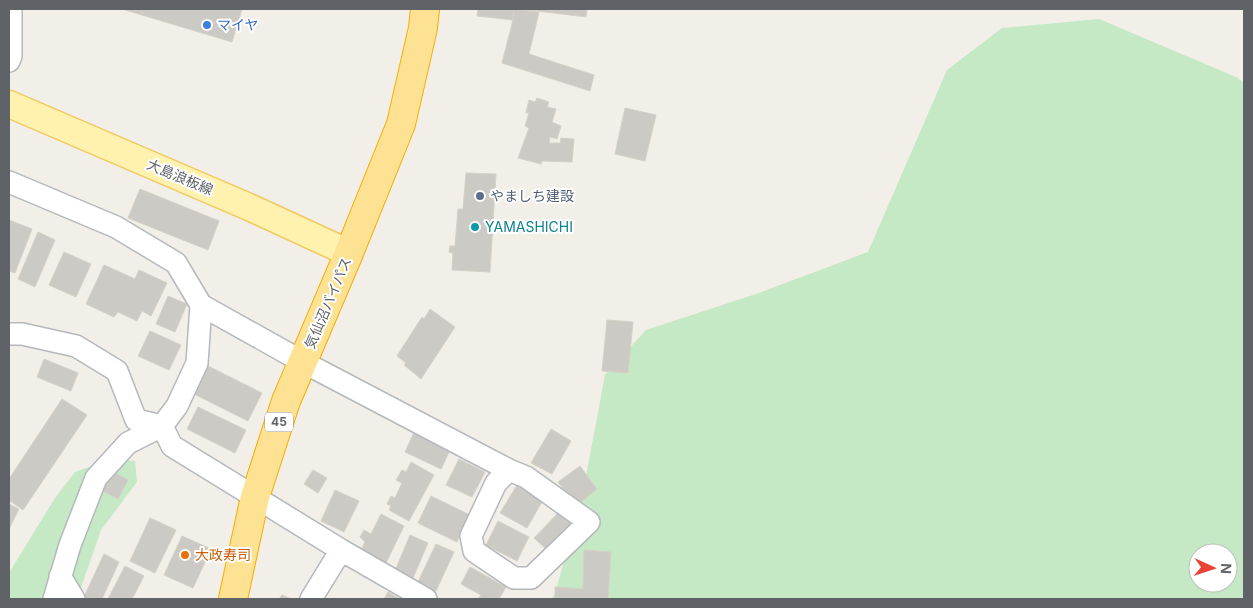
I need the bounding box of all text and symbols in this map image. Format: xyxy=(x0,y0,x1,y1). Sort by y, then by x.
place label: マイヤ xyxy=(217,16,259,33)
marker: マイヤ xyxy=(201,19,213,31)
street label: 大島浪板線 xyxy=(145,155,216,198)
place label: やましち建設 xyxy=(490,187,574,204)
marker: やましち建設 xyxy=(474,190,486,202)
place label: YAMASHICHI xyxy=(485,218,573,235)
marker: YAMASHICHI xyxy=(469,221,481,233)
street label: 気仙沼バイパス xyxy=(301,255,354,351)
road number: 45 xyxy=(265,412,293,432)
north arrow xyxy=(1188,543,1238,593)
place label: 大政寿司 xyxy=(195,546,251,563)
marker: 大政寿司 xyxy=(179,549,191,561)
text: N xyxy=(1218,563,1235,574)

